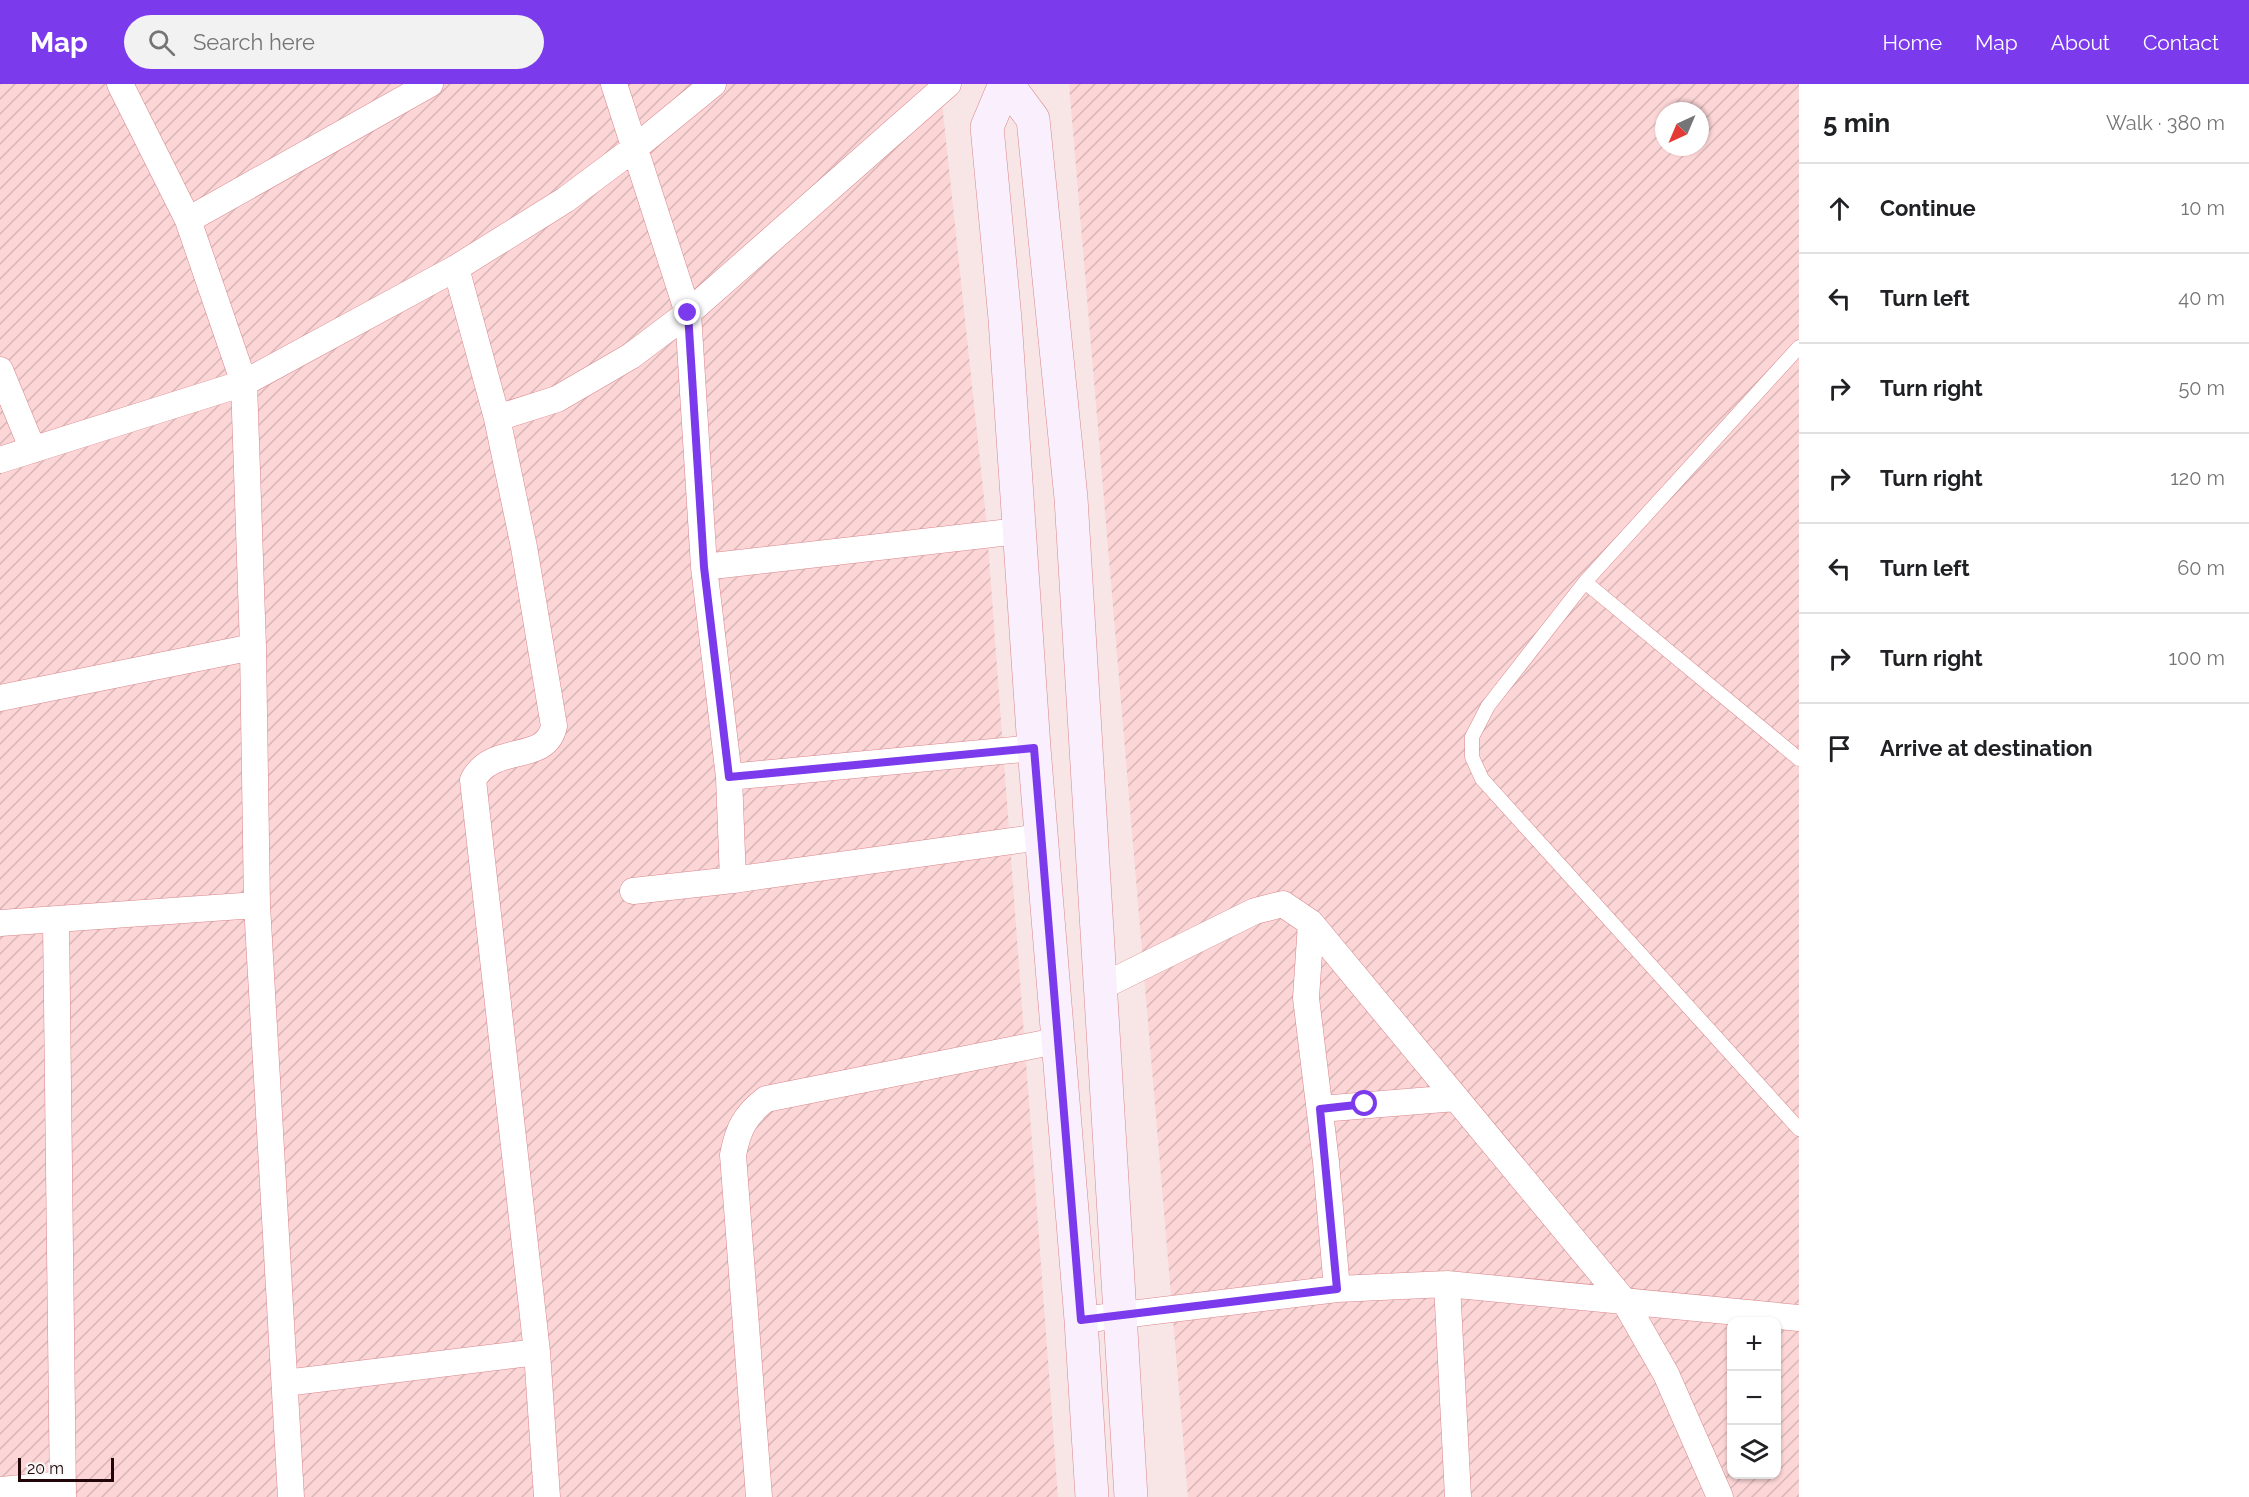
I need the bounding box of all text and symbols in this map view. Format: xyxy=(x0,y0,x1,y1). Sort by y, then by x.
search box xyxy=(124,15,544,69)
text: Map xyxy=(30,26,88,59)
icon: search xyxy=(145,26,178,59)
text: Search here xyxy=(193,29,315,55)
text: Home xyxy=(1883,30,1942,55)
text: Map xyxy=(1975,30,2018,55)
text: About xyxy=(2051,30,2110,55)
text: Contact xyxy=(2143,30,2219,55)
north arrow xyxy=(1655,102,1709,156)
text: 5 min xyxy=(1823,108,1890,138)
text: Walk · 380 m xyxy=(2106,111,2225,135)
icon: ahead xyxy=(1823,192,1856,225)
text: Continue xyxy=(1880,195,1976,221)
text: 10 m xyxy=(2181,196,2225,220)
icon: left xyxy=(1823,282,1856,315)
text: Turn left xyxy=(1880,285,1970,311)
text: 40 m xyxy=(2178,286,2225,310)
route end xyxy=(674,299,700,325)
icon: right xyxy=(1823,372,1856,405)
text: Turn right xyxy=(1880,375,1983,401)
text: 50 m xyxy=(2178,376,2225,400)
icon: right xyxy=(1823,462,1856,495)
text: Turn right xyxy=(1880,465,1983,491)
text: 120 m xyxy=(2170,466,2225,490)
icon: left xyxy=(1823,552,1856,585)
text: Turn left xyxy=(1880,555,1970,581)
text: 60 m xyxy=(2177,556,2225,580)
icon: right xyxy=(1823,642,1856,675)
text: Turn right xyxy=(1880,645,1983,671)
text: 100 m xyxy=(2168,646,2225,670)
icon: arrive xyxy=(1823,732,1856,765)
text: Arrive at destination xyxy=(1880,735,2093,761)
route start xyxy=(1351,1090,1377,1116)
map controls xyxy=(1727,1317,1781,1479)
button: + xyxy=(1727,1317,1781,1371)
button: − xyxy=(1727,1371,1781,1425)
button: layers xyxy=(1727,1425,1781,1479)
scale bar xyxy=(18,1455,114,1482)
text: 20 m xyxy=(27,1459,64,1478)

